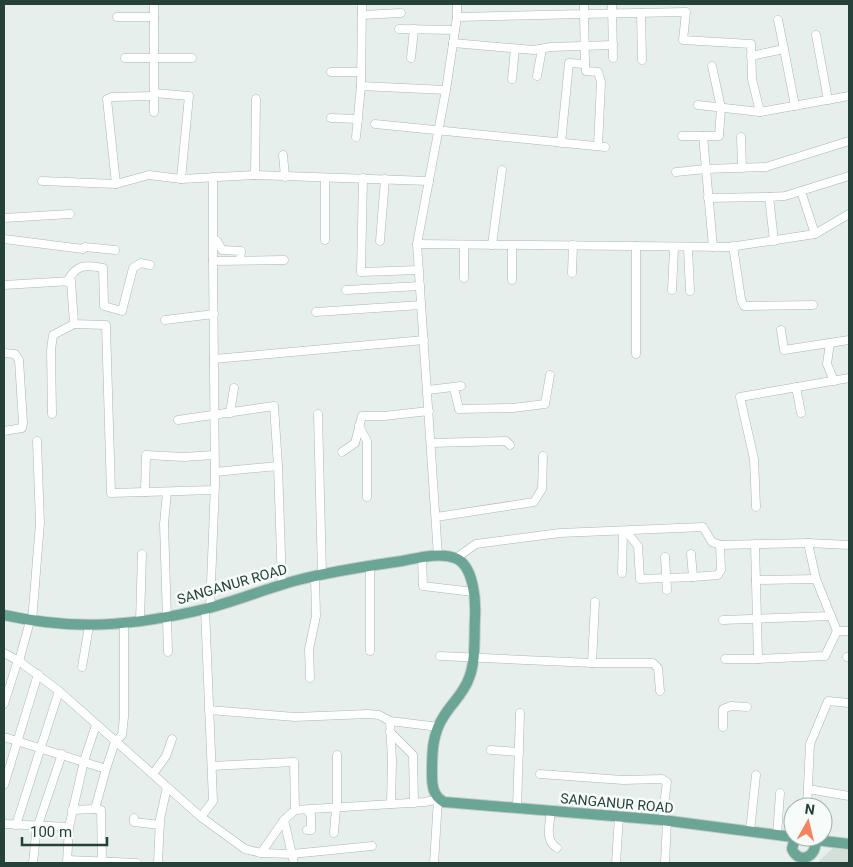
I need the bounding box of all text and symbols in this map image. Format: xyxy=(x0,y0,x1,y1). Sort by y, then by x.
street label: SANGANUR ROAD xyxy=(175,561,289,607)
street label: SANGANUR ROAD xyxy=(560,790,674,816)
north arrow xyxy=(783,797,833,847)
text: N xyxy=(804,801,816,818)
scale bar xyxy=(22,814,108,846)
text: 100 m xyxy=(30,823,72,841)

